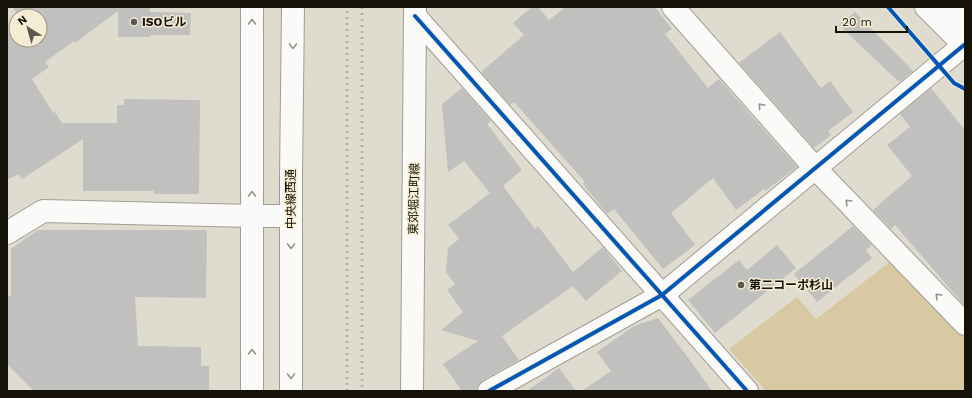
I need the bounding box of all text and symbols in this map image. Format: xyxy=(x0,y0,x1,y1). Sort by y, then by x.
north arrow xyxy=(8,8,48,48)
scale bar xyxy=(836,8,907,34)
text: N xyxy=(15,13,29,28)
place label: ISOビル xyxy=(142,15,186,29)
text: 20 m xyxy=(842,15,872,29)
marker: ISOビル xyxy=(129,17,139,27)
one-way arrow xyxy=(248,19,256,25)
one-way arrow xyxy=(289,43,297,49)
one-way arrow xyxy=(758,103,765,111)
street label: 東郊堀江町線 xyxy=(406,163,422,235)
street label: 中央線西通 xyxy=(284,169,298,229)
one-way arrow xyxy=(248,191,256,197)
one-way arrow xyxy=(845,199,853,207)
one-way arrow xyxy=(287,243,295,249)
place label: 第二コーポ杉山 xyxy=(749,278,833,292)
marker: 第二コーポ杉山 xyxy=(736,280,746,290)
one-way arrow xyxy=(935,293,943,301)
one-way arrow xyxy=(248,349,256,355)
one-way arrow xyxy=(287,373,295,379)

